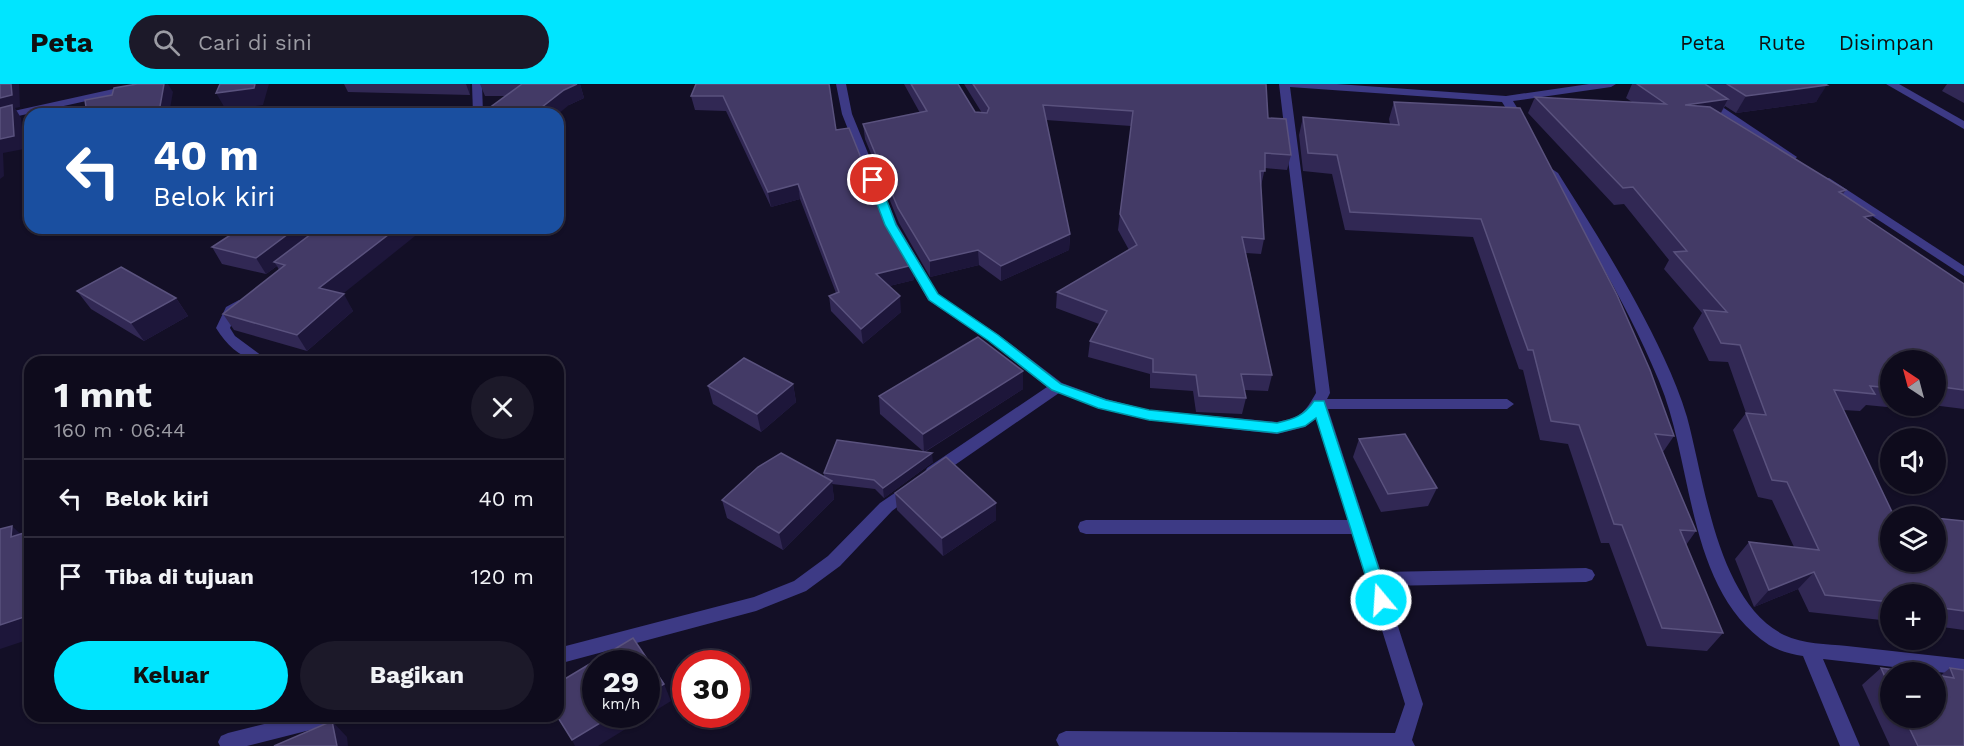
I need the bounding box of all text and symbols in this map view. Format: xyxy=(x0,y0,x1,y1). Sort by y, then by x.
search box xyxy=(129,15,549,69)
text: Peta xyxy=(30,26,93,59)
icon: search xyxy=(150,26,183,59)
text: Cari di sini xyxy=(198,30,312,55)
text: Peta xyxy=(1680,30,1725,55)
text: Rute xyxy=(1758,30,1806,55)
text: Disimpan xyxy=(1839,30,1934,55)
text: 40 m xyxy=(153,131,259,180)
icon: left xyxy=(54,132,132,210)
pin xyxy=(847,154,898,205)
icon: arrive xyxy=(856,163,889,196)
text: Belok kiri xyxy=(153,181,275,213)
north arrow xyxy=(1880,350,1946,416)
map controls xyxy=(1880,350,1946,728)
text: 1 mnt xyxy=(54,374,152,416)
button: close xyxy=(471,376,534,439)
text: 160 m · 06:44 xyxy=(54,418,185,442)
button: sound xyxy=(1880,428,1946,494)
icon: left xyxy=(54,482,87,515)
text: Belok kiri xyxy=(105,486,209,511)
text: 40 m xyxy=(478,486,534,511)
button: layers xyxy=(1880,506,1946,572)
icon: arrive xyxy=(54,560,87,593)
text: Tiba di tujuan xyxy=(105,564,254,589)
text: 120 m xyxy=(470,564,534,589)
position arrow xyxy=(1349,568,1413,632)
button: + xyxy=(1880,584,1946,650)
button: Keluar xyxy=(54,641,288,710)
button: Bagikan xyxy=(300,641,534,710)
speed limit sign: 30 xyxy=(672,650,750,728)
button: − xyxy=(1880,662,1946,728)
text: 29 xyxy=(603,664,639,699)
text: km/h xyxy=(602,695,640,713)

